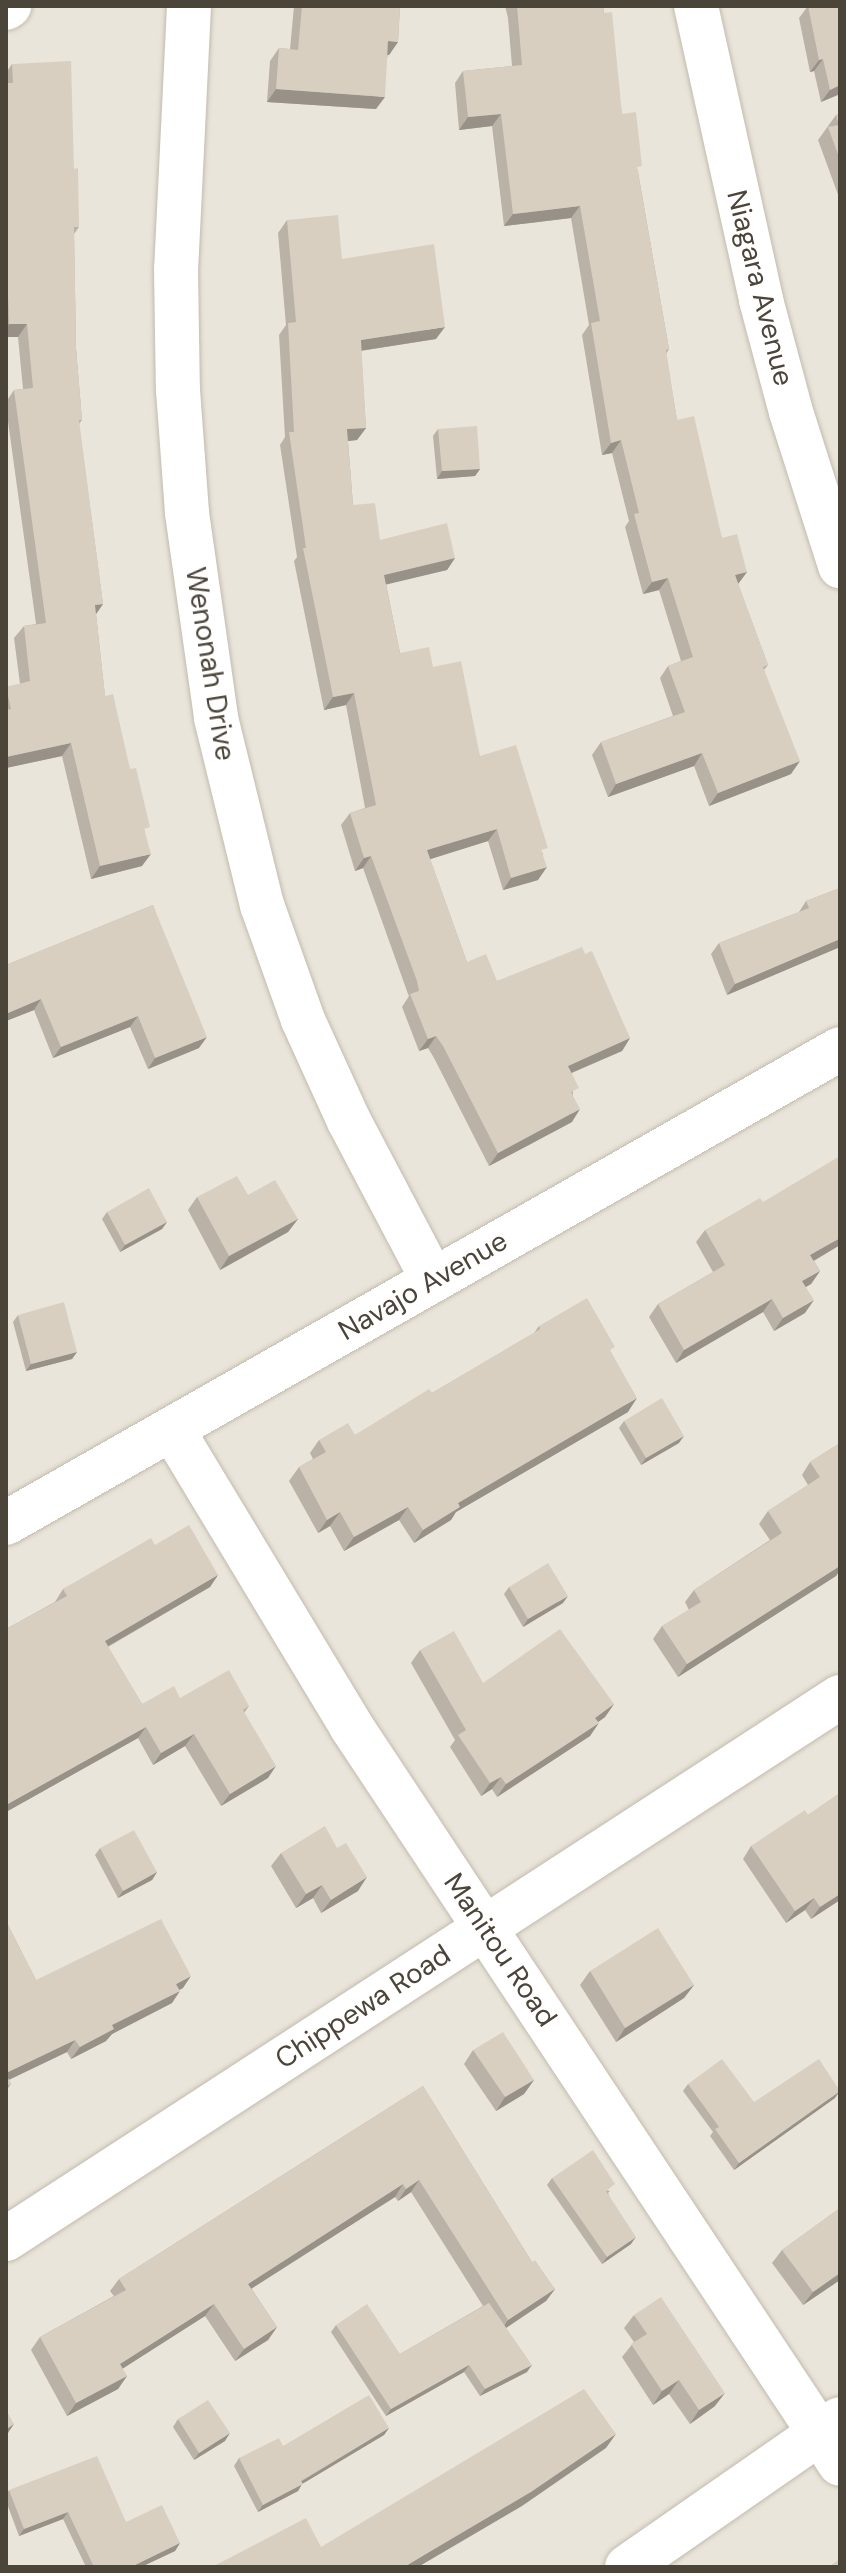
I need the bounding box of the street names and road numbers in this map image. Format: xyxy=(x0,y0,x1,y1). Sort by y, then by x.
street label: Niagara Avenue xyxy=(719,187,801,389)
street label: Wenonah Drive xyxy=(178,565,242,763)
street label: Navajo Avenue xyxy=(333,1224,513,1348)
street label: Manitou Road xyxy=(436,1867,564,2033)
street label: Chippewa Road xyxy=(269,1938,457,2076)

